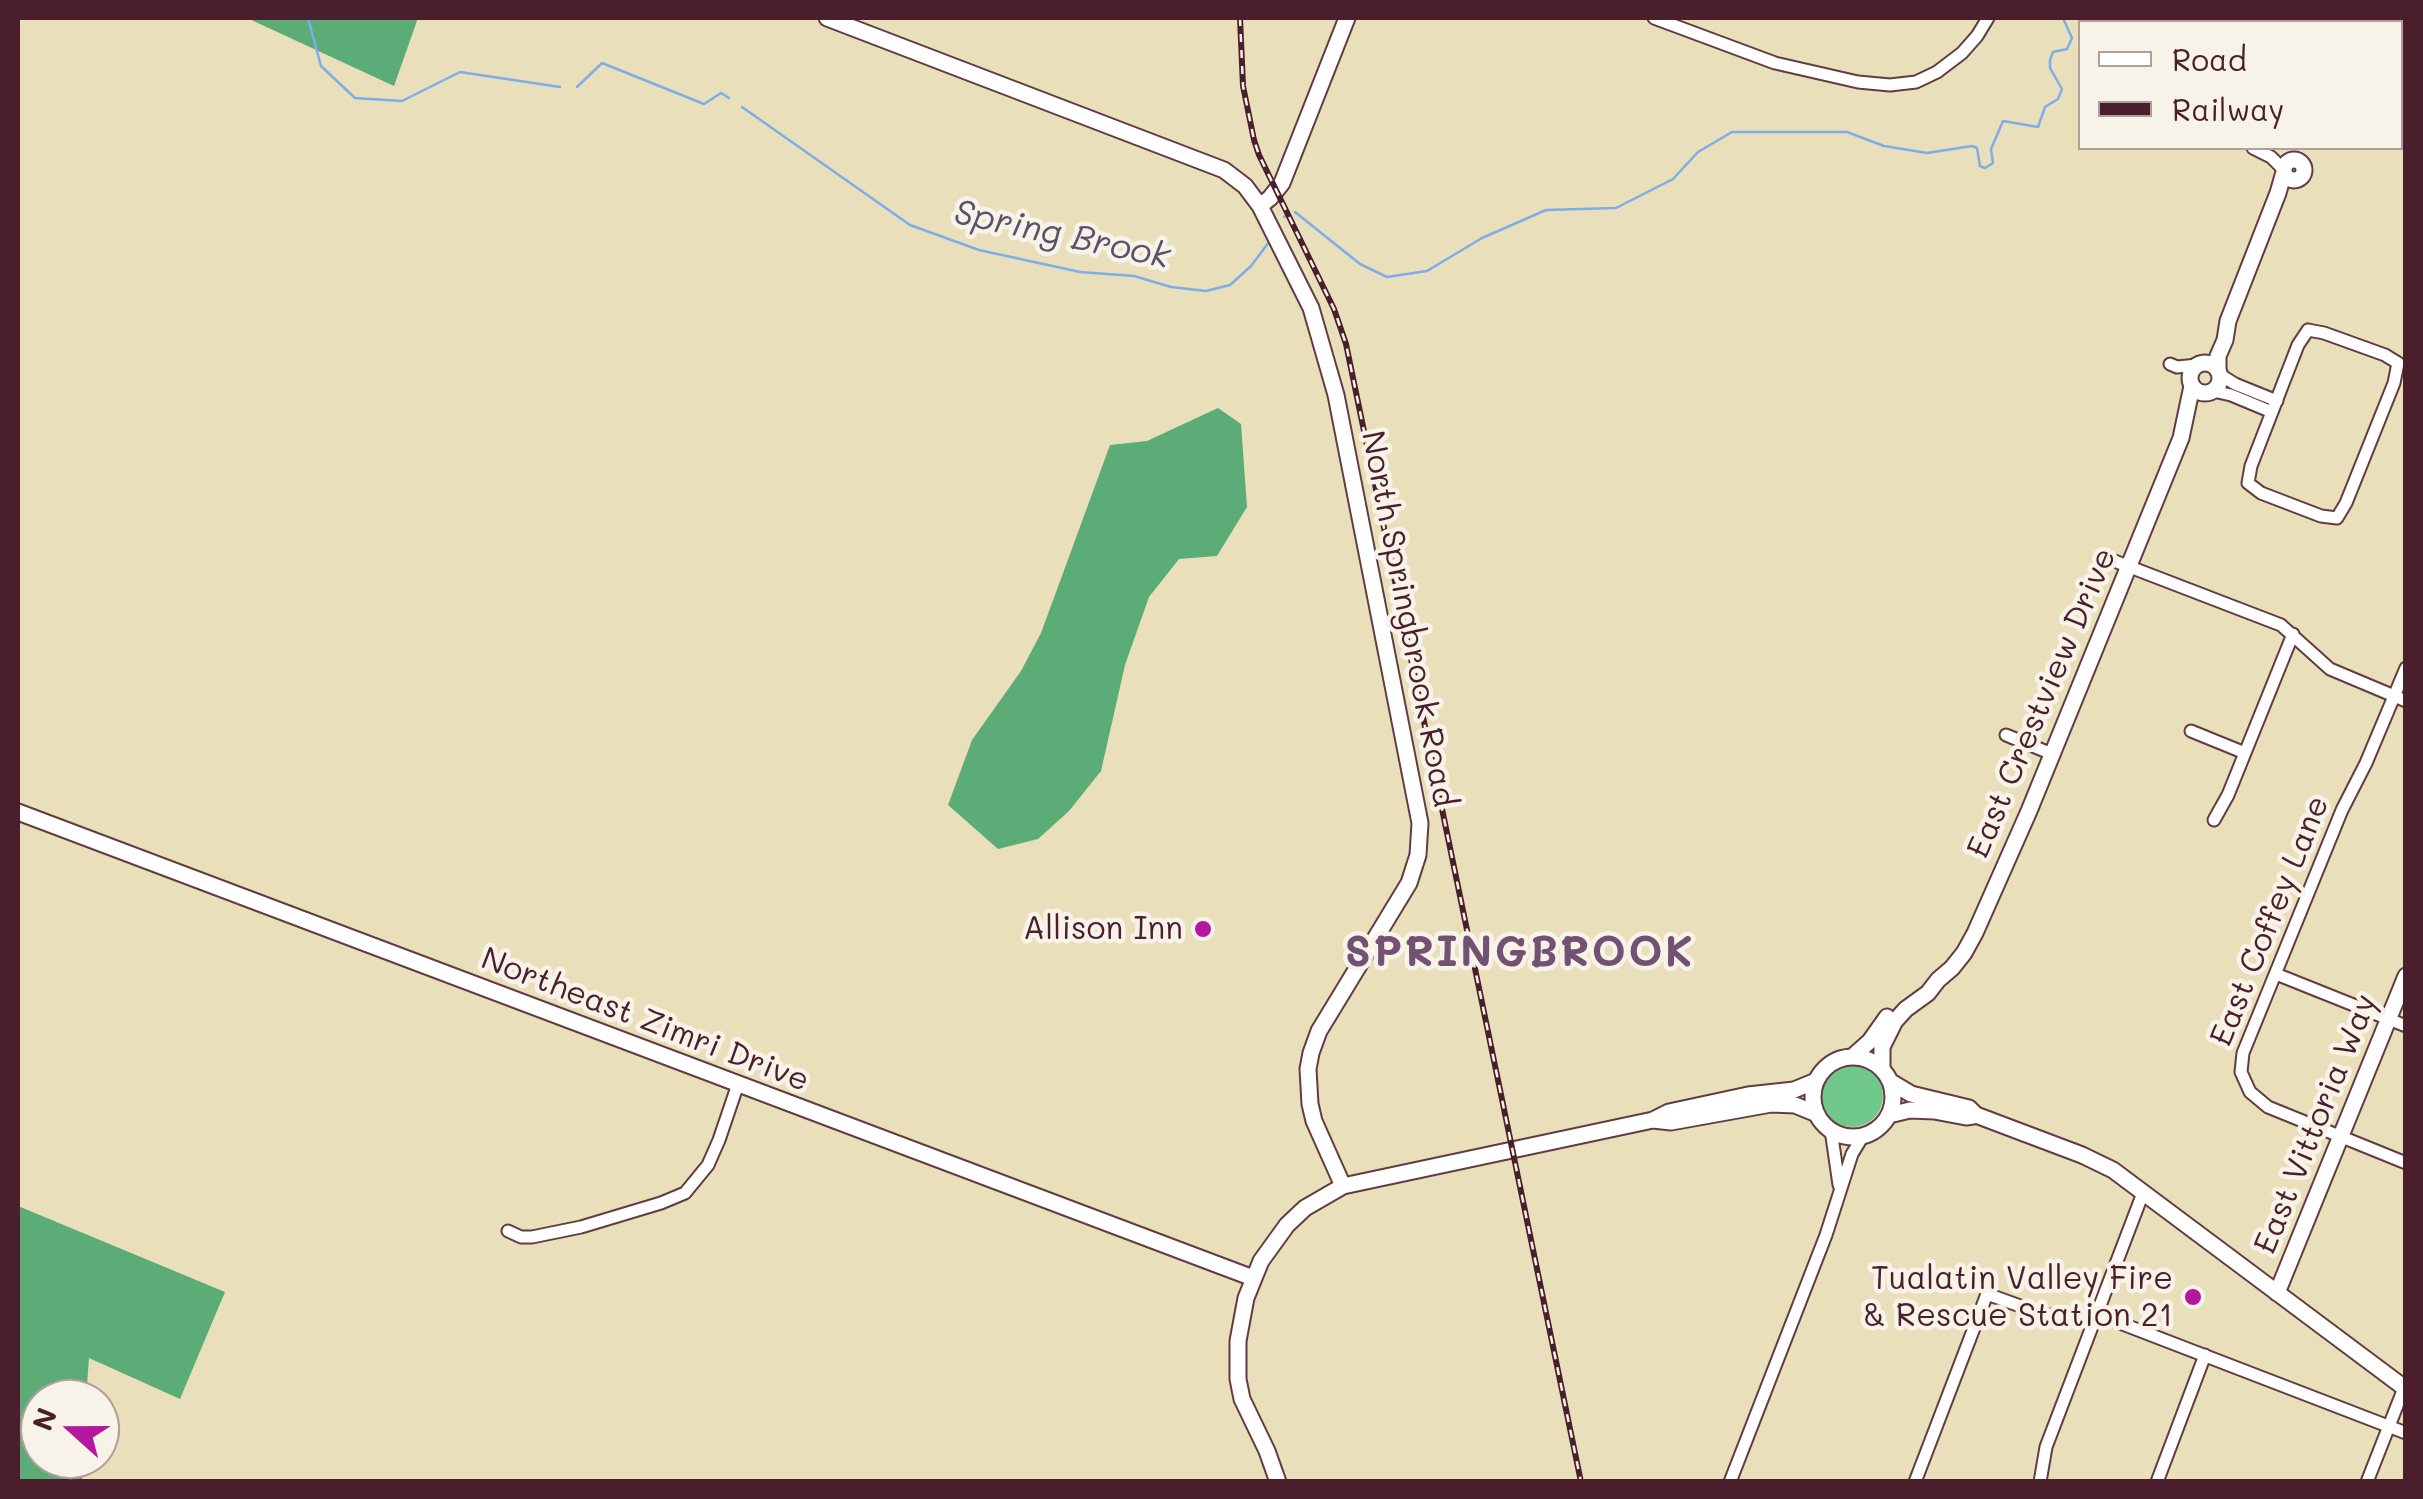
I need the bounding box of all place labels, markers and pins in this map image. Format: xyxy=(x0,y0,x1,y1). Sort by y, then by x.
place label: Allison Inn xyxy=(1023,910,1183,948)
marker: Allison Inn xyxy=(1192,918,1214,940)
place label: Tualatin Valley Fire & Rescue Station 21 xyxy=(1862,1260,2173,1335)
marker: Tualatin Valley Fire & Rescue Station 21 xyxy=(2182,1286,2204,1308)

